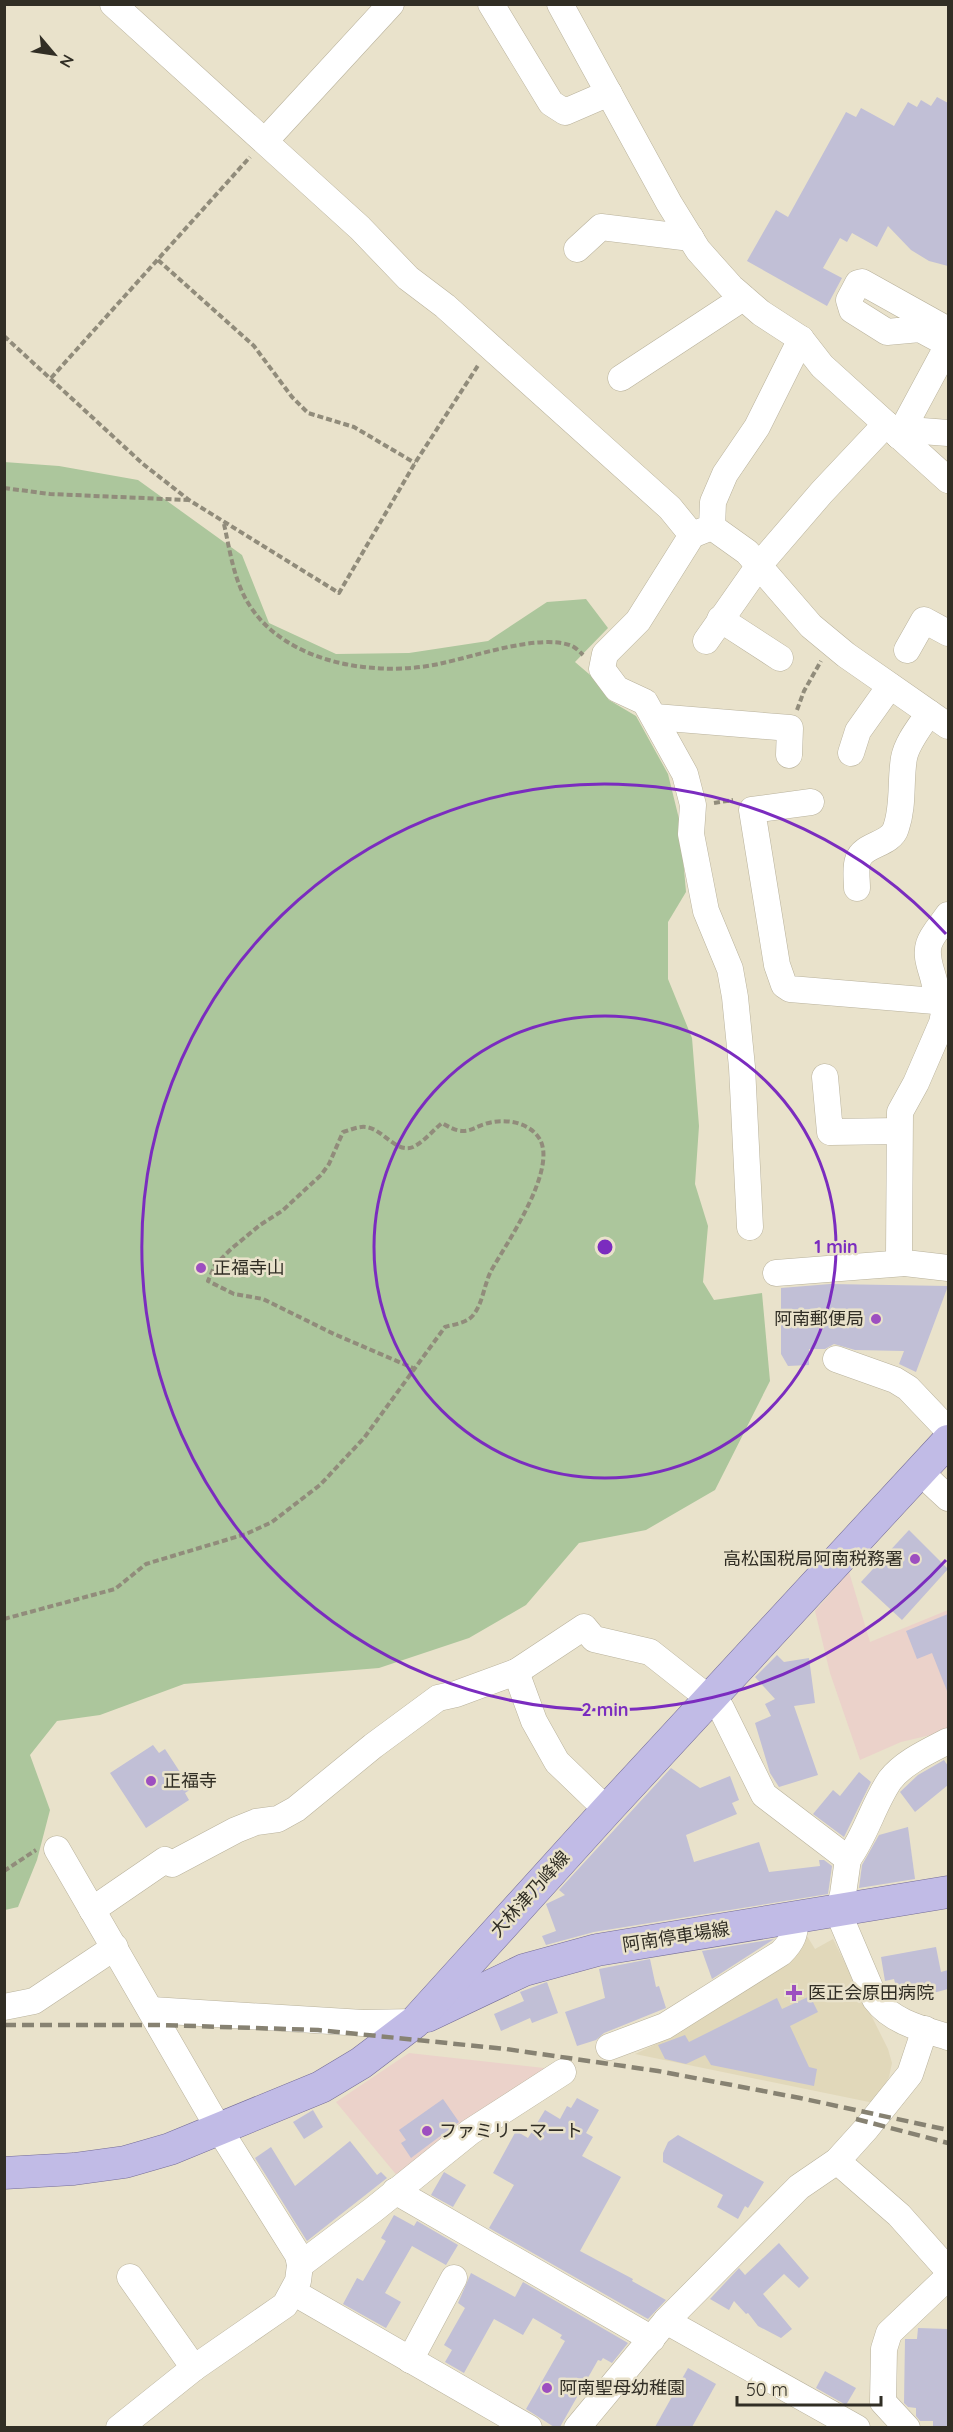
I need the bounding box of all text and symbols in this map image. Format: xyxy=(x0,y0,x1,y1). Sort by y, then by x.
north arrow xyxy=(24,24,84,84)
text: N xyxy=(56,51,79,71)
text: 1 min xyxy=(814,1235,858,1258)
centre of rings xyxy=(595,1237,615,1257)
place label: 正福寺山 xyxy=(213,1256,285,1279)
marker: 正福寺山 xyxy=(194,1261,208,1275)
place label: 阿南郵便局 xyxy=(774,1307,864,1330)
marker: 阿南郵便局 xyxy=(869,1312,883,1326)
place label: 高松国税局阿南税務署 xyxy=(723,1547,903,1570)
marker: 高松国税局阿南税務署 xyxy=(908,1552,922,1566)
text: 2 min xyxy=(582,1698,628,1721)
place label: 正福寺 xyxy=(163,1769,217,1792)
marker: 正福寺 xyxy=(144,1774,158,1788)
street label: 大林津乃峰線 xyxy=(485,1846,574,1941)
street label: 阿南停車場線 xyxy=(621,1917,731,1956)
place label: 医正会原田病院 xyxy=(808,1981,934,2004)
marker: 医正会原田病院 xyxy=(785,1984,803,2002)
place label: ファミリーマート xyxy=(439,2119,583,2142)
marker: ファミリーマート xyxy=(420,2124,434,2138)
scale bar xyxy=(737,2369,881,2407)
place label: 阿南聖母幼稚園 xyxy=(559,2376,685,2399)
text: 50 m xyxy=(746,2378,788,2401)
marker: 阿南聖母幼稚園 xyxy=(540,2381,554,2395)

